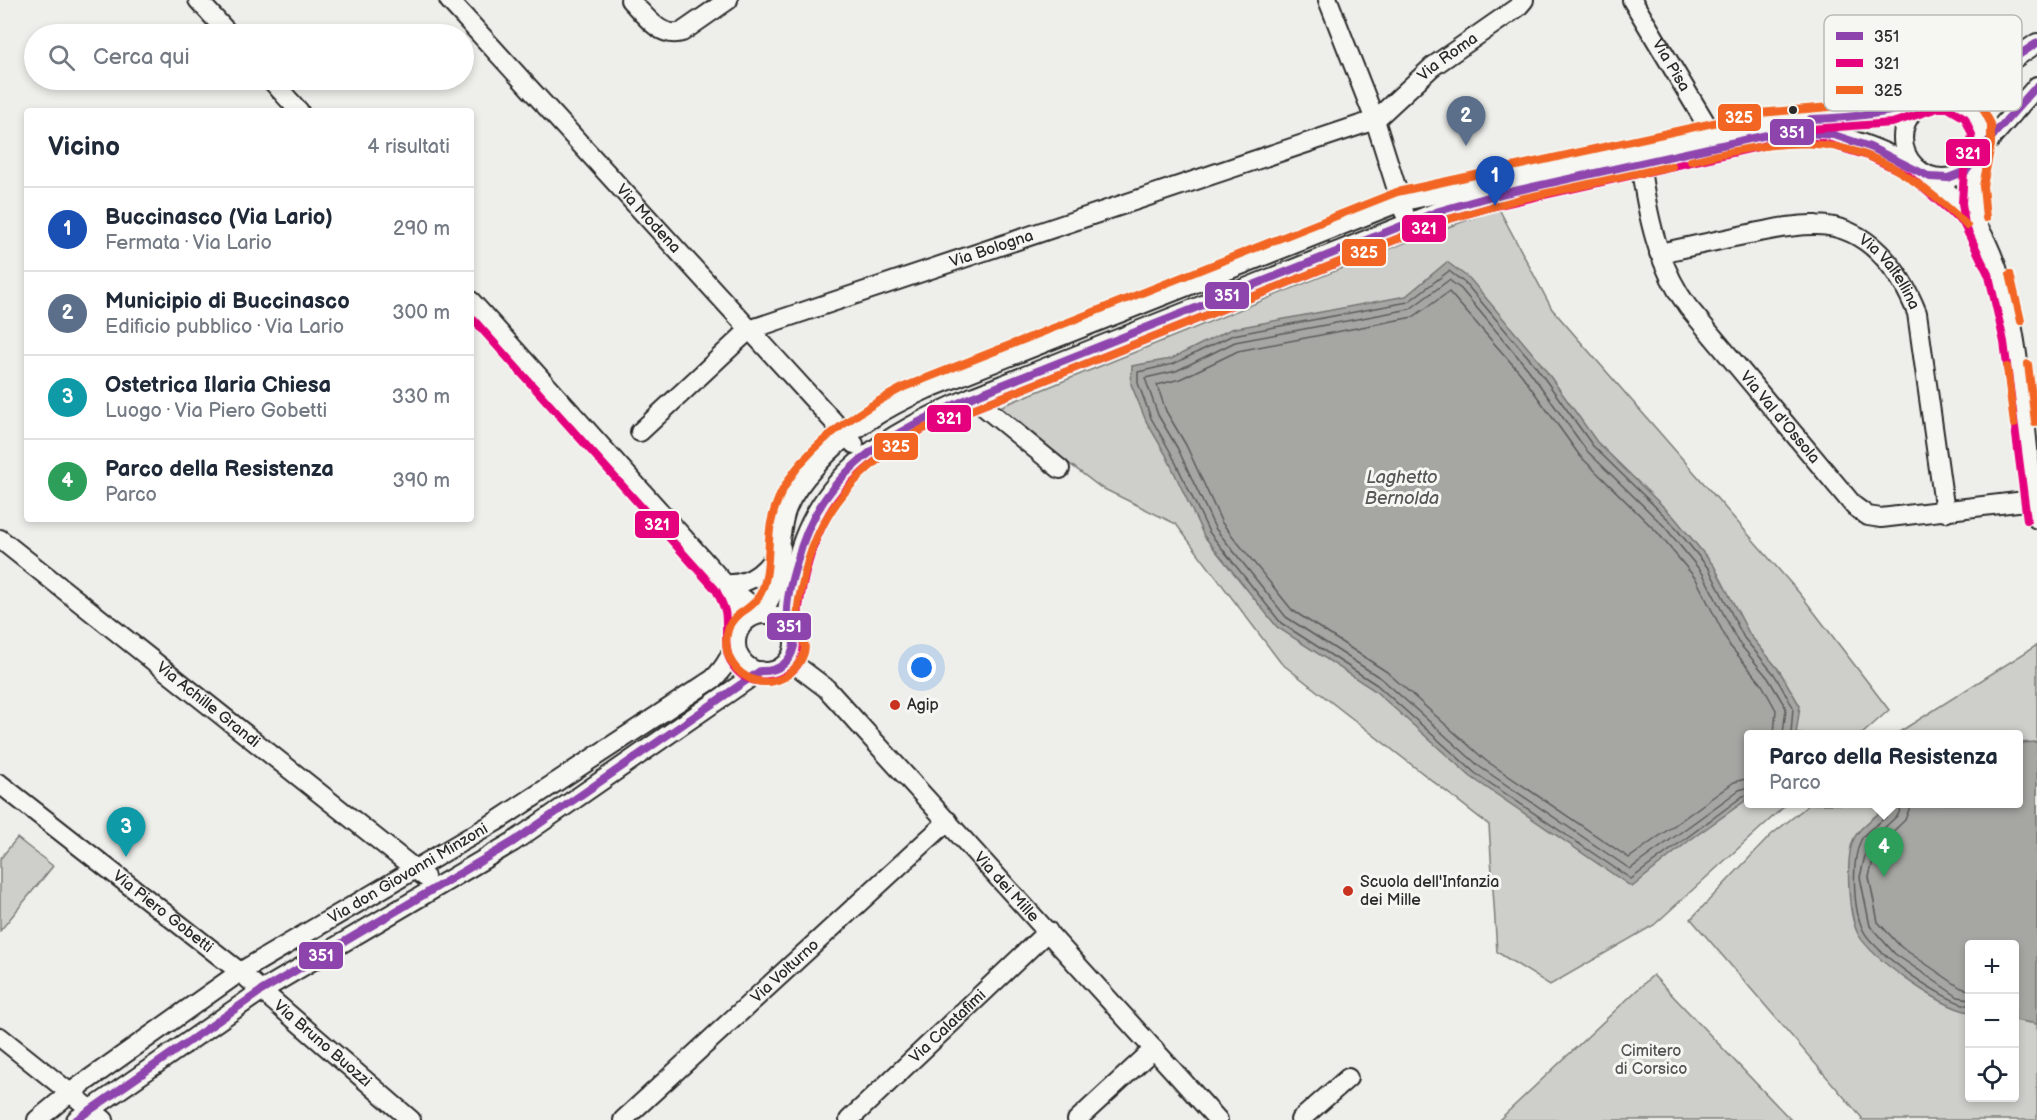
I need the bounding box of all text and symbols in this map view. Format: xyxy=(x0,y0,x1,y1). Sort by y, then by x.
legend xyxy=(1824,15,2022,111)
search box xyxy=(24,24,474,90)
text: 351 xyxy=(1874,28,1899,47)
street label: Via Roma xyxy=(1414,29,1481,85)
street label: Via Pisa xyxy=(1648,36,1694,95)
icon: search xyxy=(45,41,78,74)
text: Cerca qui xyxy=(93,44,190,71)
text: 321 xyxy=(1874,55,1899,74)
text: 325 xyxy=(1874,82,1902,101)
pin: 2 xyxy=(1446,96,1486,146)
line badge: 325 xyxy=(1717,103,1762,132)
unlabelled marker xyxy=(1787,104,1799,116)
text: 325 xyxy=(1725,109,1753,128)
line badge: 351 xyxy=(1769,118,1815,146)
text: 351 xyxy=(1779,124,1805,143)
text: Vicino xyxy=(48,132,120,163)
text: 4 risultati xyxy=(367,135,450,159)
line badge: 321 xyxy=(1945,138,1991,167)
text: 321 xyxy=(1955,145,1981,164)
pin: 1 xyxy=(1476,156,1514,206)
street label: Via Modena xyxy=(612,180,685,257)
text: Buccinasco (Via Lario) xyxy=(105,204,333,231)
line badge: 321 xyxy=(1401,214,1447,243)
text: 1 xyxy=(63,217,72,241)
text: 290 m xyxy=(393,217,450,241)
text: 321 xyxy=(1411,220,1437,239)
street label: Via Bologna xyxy=(947,226,1036,272)
street label: Via Valtellina xyxy=(1855,230,1924,312)
text: Fermata · Via Lario xyxy=(105,231,272,255)
line badge: 325 xyxy=(1341,238,1387,267)
text: 325 xyxy=(1350,244,1378,263)
line badge: 351 xyxy=(1204,281,1250,310)
text: 351 xyxy=(1214,287,1240,306)
text: Municipio di Buccinasco xyxy=(105,288,350,315)
text: 2 xyxy=(62,301,73,325)
text: 300 m xyxy=(392,301,450,325)
text: Edificio pubblico · Via Lario xyxy=(105,315,344,339)
street label: Via Val d'Ossola xyxy=(1736,367,1824,467)
text: Ostetrica Ilaria Chiesa xyxy=(105,372,331,399)
text: 3 xyxy=(62,385,73,409)
text: 330 m xyxy=(392,385,450,409)
text: Luogo · Via Piero Gobetti xyxy=(105,399,327,423)
line badge: 321 xyxy=(926,404,972,433)
text: 321 xyxy=(936,410,962,429)
line badge: 325 xyxy=(873,432,919,461)
text: 325 xyxy=(882,438,910,457)
text: Parco della Resistenza xyxy=(105,456,334,483)
water label: Laghetto Bernolda xyxy=(1365,467,1439,509)
text: 4 xyxy=(62,469,73,493)
text: 390 m xyxy=(392,469,450,493)
text: Parco xyxy=(105,483,157,507)
line badge: 321 xyxy=(634,510,680,539)
text: 321 xyxy=(644,516,670,535)
line badge: 351 xyxy=(766,612,812,641)
text: 351 xyxy=(776,618,802,637)
your location xyxy=(907,653,936,682)
street label: Via Achille Grandi xyxy=(153,658,264,752)
place label: Agip xyxy=(907,696,939,715)
marker: Agip xyxy=(888,698,902,712)
popup xyxy=(1744,730,2023,808)
text: Parco della Resistenza xyxy=(1769,744,1998,771)
text: Parco xyxy=(1769,771,1821,795)
pin: 3 xyxy=(106,808,146,857)
street label: Via don Giovanni Minzoni xyxy=(325,819,491,928)
pin: 4 xyxy=(1864,828,1904,877)
street label: Via dei Mille xyxy=(970,848,1043,926)
street label: Via Piero Gobetti xyxy=(109,866,217,957)
place label: Scuola dell'Infanzia dei Mille xyxy=(1360,873,1499,910)
marker: Scuola dell'Infanzia dei Mille xyxy=(1341,884,1355,898)
street label: Via Volturno xyxy=(747,935,823,1007)
map controls xyxy=(1965,940,2019,1102)
button: + xyxy=(1965,940,2019,994)
line badge: 351 xyxy=(298,941,344,970)
text: 351 xyxy=(308,947,334,966)
street label: Via Calatafimi xyxy=(905,986,990,1067)
button: − xyxy=(1965,994,2019,1048)
street label: Via Bruno Buozzi xyxy=(270,996,375,1091)
park label: Cimitero di Corsico xyxy=(1615,1042,1687,1079)
button: locate xyxy=(1965,1048,2019,1102)

